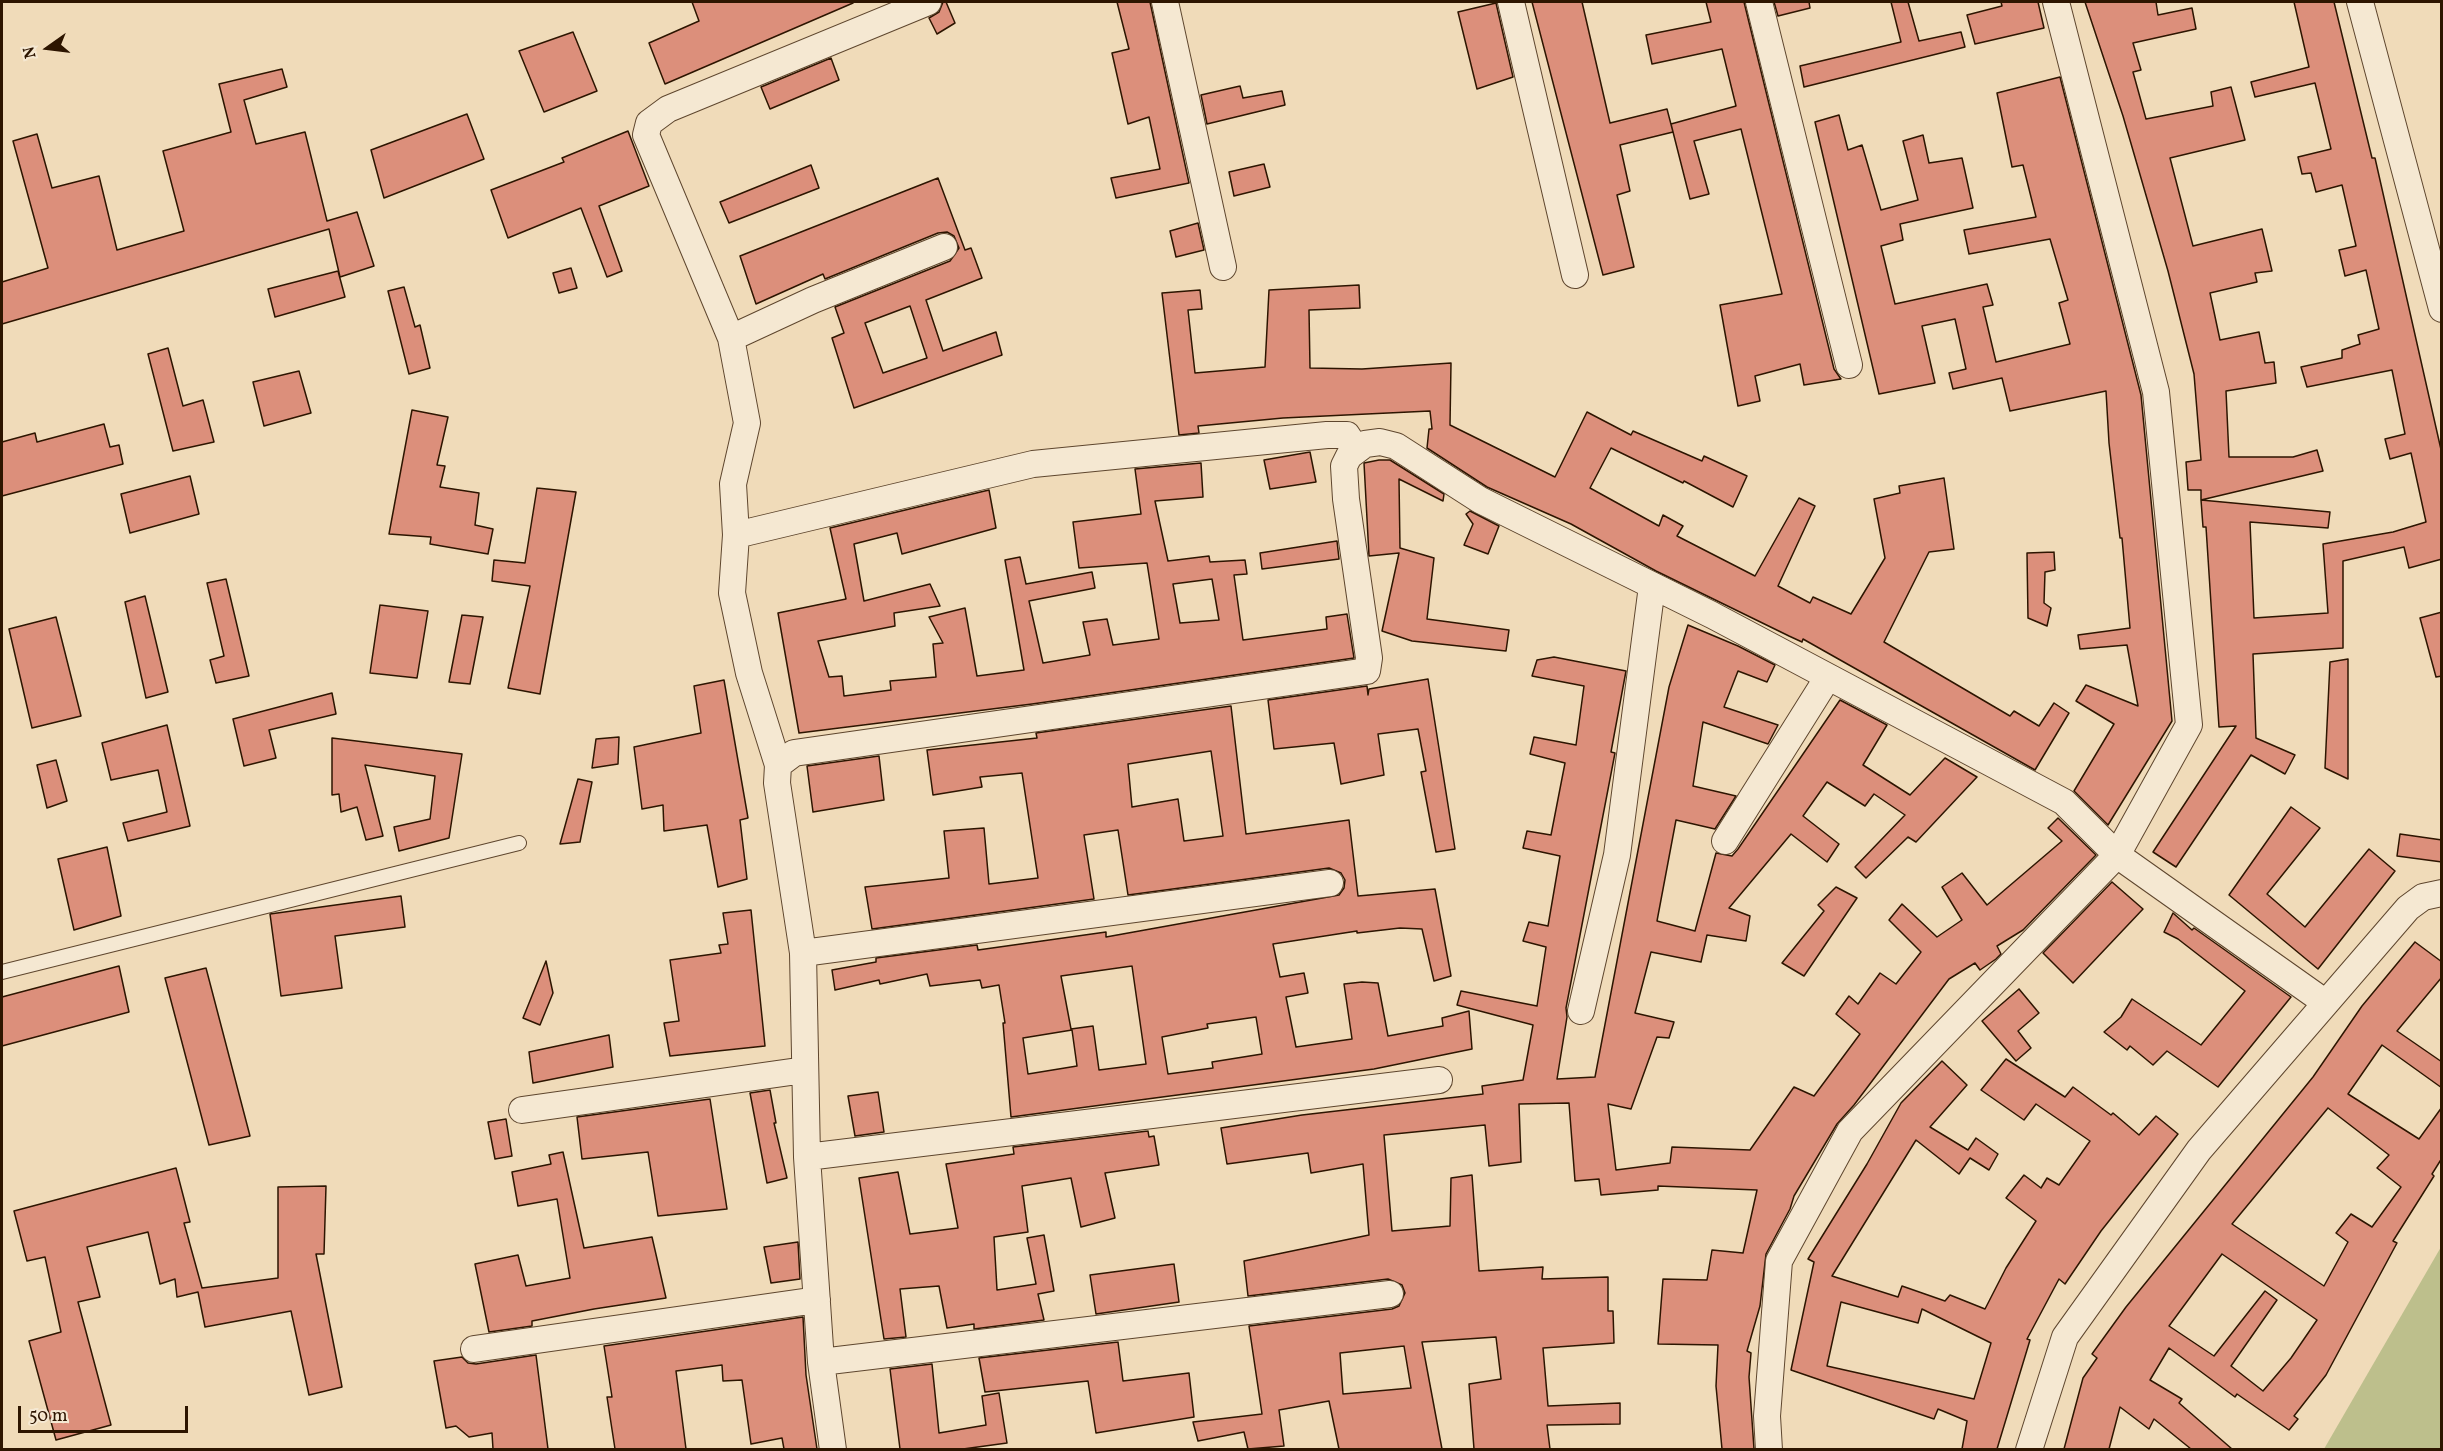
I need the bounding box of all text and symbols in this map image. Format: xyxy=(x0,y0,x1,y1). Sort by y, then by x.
north arrow xyxy=(18,18,78,78)
text: N xyxy=(18,44,43,61)
scale bar xyxy=(21,1394,190,1432)
text: 50 m xyxy=(29,1404,68,1429)

